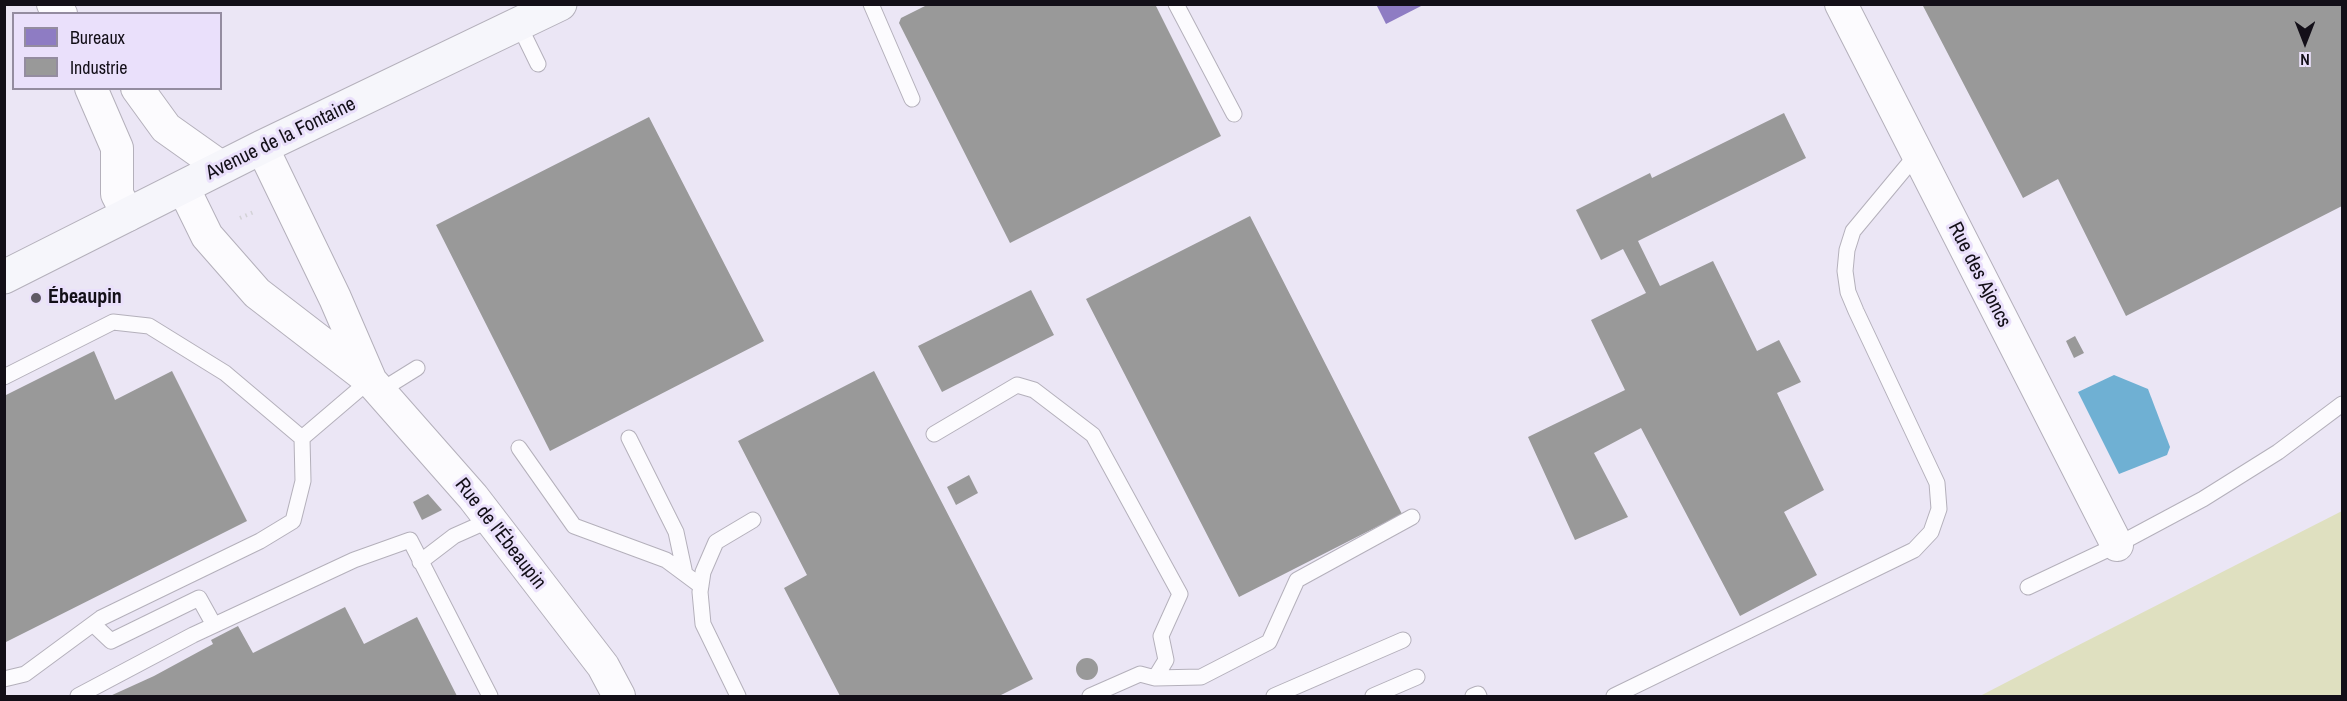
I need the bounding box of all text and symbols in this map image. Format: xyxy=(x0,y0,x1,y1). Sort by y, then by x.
legend xyxy=(12,12,222,90)
north arrow xyxy=(2275,12,2335,72)
text: Bureaux xyxy=(70,25,125,50)
text: N xyxy=(2300,49,2310,71)
text: Industrie xyxy=(70,55,127,80)
street label: Avenue de la Fontaine xyxy=(202,92,360,186)
street label: Rue des Ajoncs xyxy=(1942,218,2016,332)
place label: Ébeaupin xyxy=(48,286,122,310)
marker: Ébeaupin xyxy=(29,291,43,305)
street label: Rue de l'Ébeaupin xyxy=(449,474,551,594)

